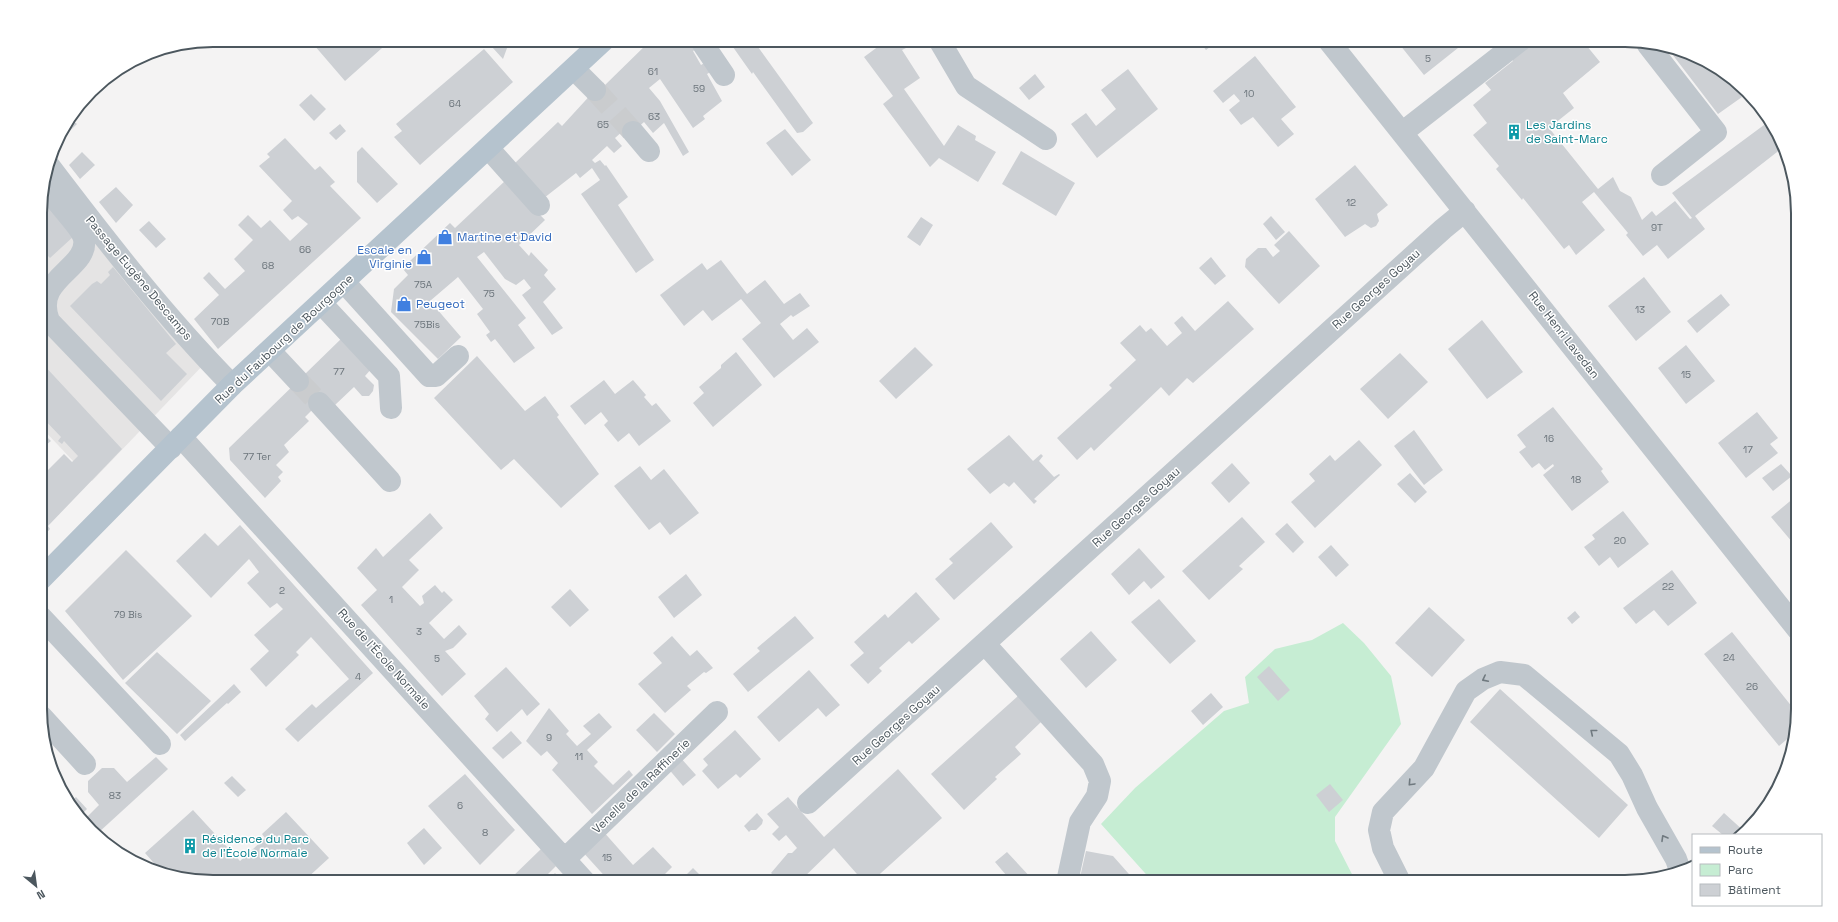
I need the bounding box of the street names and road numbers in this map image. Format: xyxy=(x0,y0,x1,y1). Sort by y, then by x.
street label: Passage Eugène Descamps xyxy=(82,213,196,343)
street label: Rue Georges Goyau xyxy=(1329,245,1423,333)
street label: Rue du Faubourg de Bourgogne xyxy=(211,271,357,407)
street label: Rue Henri Lavedan xyxy=(1525,288,1603,382)
street label: Rue Georges Goyau xyxy=(1089,463,1183,551)
street label: Rue de l'École Normale xyxy=(334,605,434,713)
street label: Rue Georges Goyau xyxy=(849,681,943,769)
street label: Venelle de la Raffinerie xyxy=(589,735,693,837)

